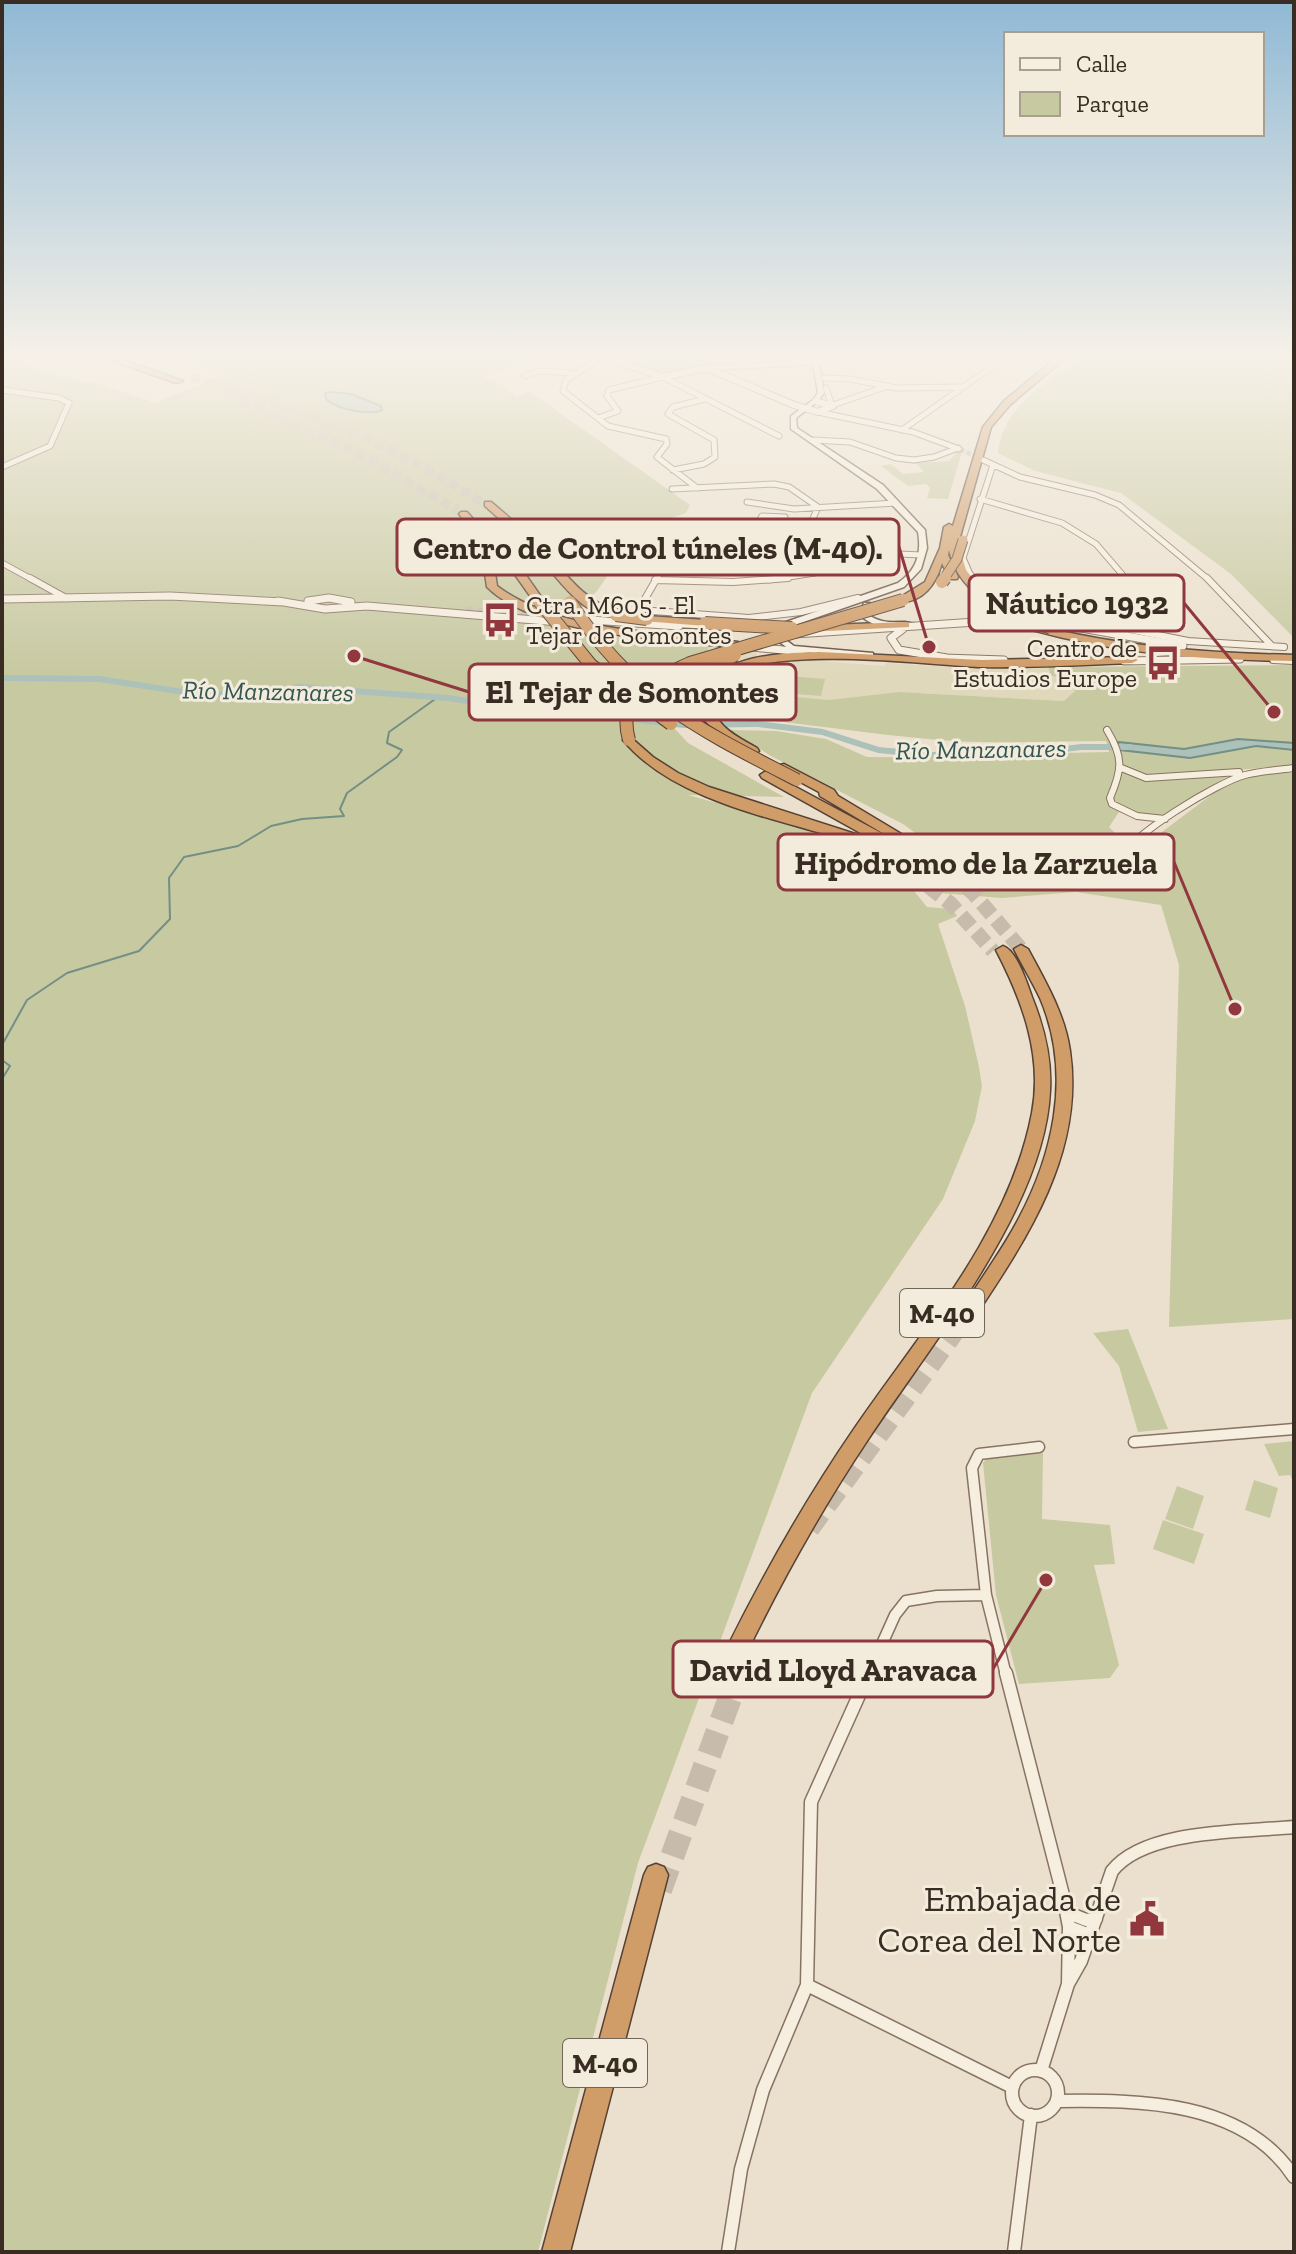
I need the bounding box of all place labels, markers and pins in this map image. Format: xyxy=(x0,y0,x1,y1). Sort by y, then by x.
callout: Centro de Control túneles (M-40). xyxy=(397,519,899,575)
callout: Náutico 1932 xyxy=(969,575,1184,631)
place label: Ctra. M605 - El Tejar de Somontes xyxy=(526,589,732,651)
bus stop icon: Ctra. M605 - El Tejar de Somontes xyxy=(481,601,519,639)
place label: Centro de Estudios Europe xyxy=(953,632,1137,694)
bus stop icon: Centro de Estudios Europe xyxy=(1144,644,1182,682)
callout: El Tejar de Somontes xyxy=(469,664,796,720)
callout: Hipódromo de la Zarzuela xyxy=(778,834,1174,890)
callout: David Lloyd Aravaca xyxy=(673,1641,993,1697)
place label: Embajada de Corea del Norte xyxy=(878,1877,1121,1961)
public building icon: Embajada de Corea del Norte xyxy=(1128,1900,1166,1938)

